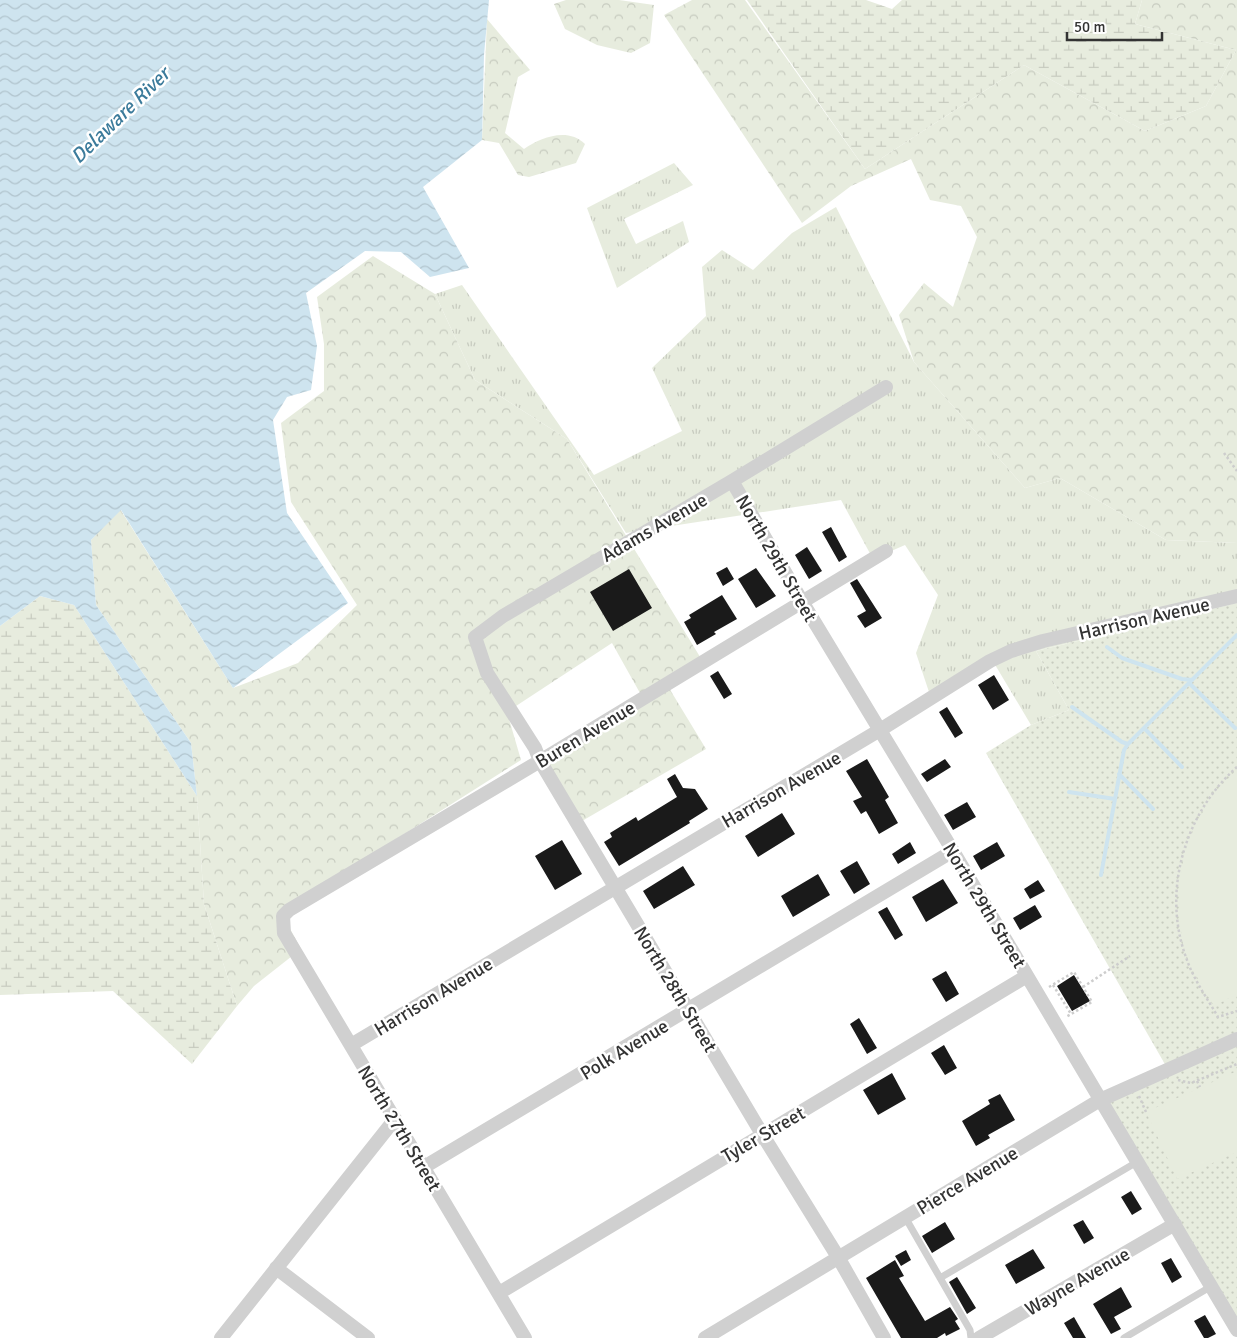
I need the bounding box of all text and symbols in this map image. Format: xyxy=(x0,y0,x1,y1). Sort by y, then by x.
scale bar xyxy=(1067,10,1162,42)
text: 50 m xyxy=(1074,18,1105,36)
water label: Delaware River xyxy=(66,60,177,169)
street label: Adams Avenue xyxy=(597,488,712,568)
street label: North 29th Street xyxy=(730,491,822,627)
street label: Harrison Avenue xyxy=(1076,592,1212,646)
street label: Buren Avenue xyxy=(531,696,640,774)
street label: Harrison Avenue xyxy=(717,746,846,834)
street label: North 29th Street xyxy=(937,838,1031,973)
street label: North 28th Street xyxy=(628,922,722,1057)
street label: Harrison Avenue xyxy=(370,952,497,1042)
street label: Polk Avenue xyxy=(576,1014,673,1086)
street label: North 27th Street xyxy=(352,1061,446,1196)
street label: Tyler Street xyxy=(717,1101,810,1168)
street label: Pierce Avenue xyxy=(912,1141,1023,1221)
street label: Wayne Avenue xyxy=(1021,1242,1134,1322)

